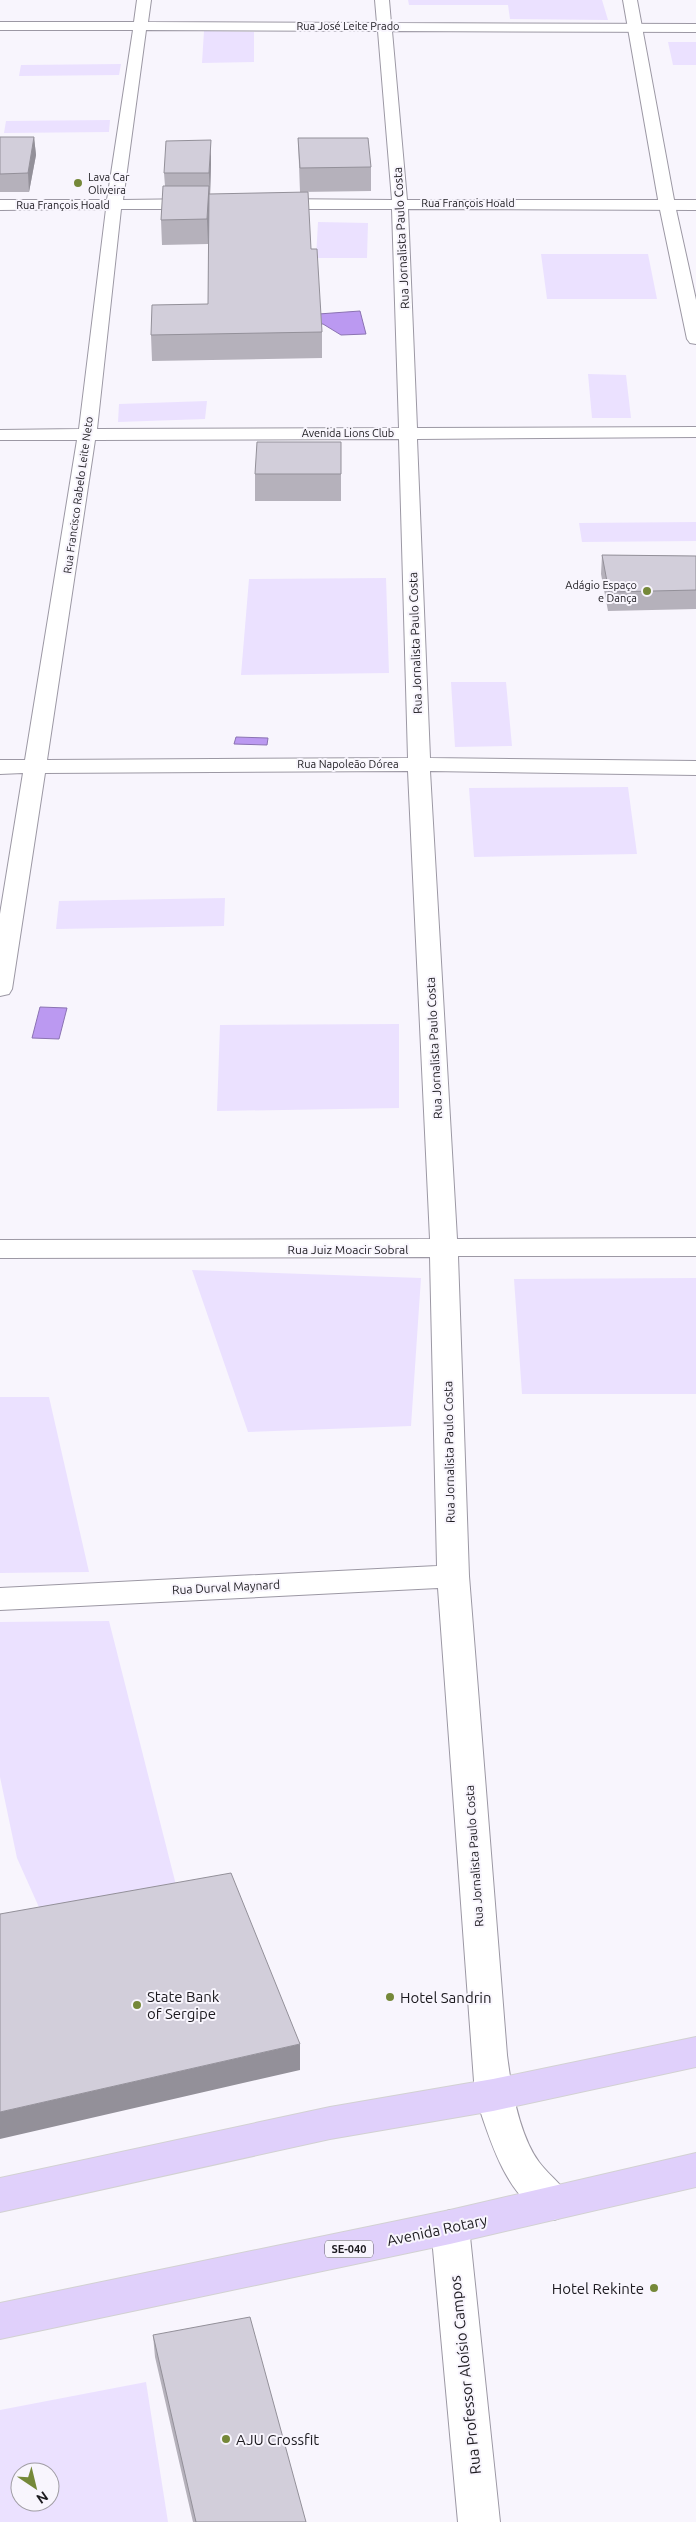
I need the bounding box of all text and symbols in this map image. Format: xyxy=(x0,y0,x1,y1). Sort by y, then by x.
street label: Rua José Leite Prado xyxy=(296,20,400,32)
street label: Rua Jornalista Paulo Costa xyxy=(391,167,411,309)
place label: Lava Car Oliveira xyxy=(88,171,130,196)
marker: Lava Car Oliveira xyxy=(72,177,84,189)
street label: Rua François Hoald xyxy=(421,197,515,209)
street label: Rua François Hoald xyxy=(16,199,110,211)
street label: Rua Francisco Rabelo Leite Neto xyxy=(61,416,95,574)
street label: Avenida Lions Club xyxy=(302,427,394,439)
street label: Rua Jornalista Paulo Costa xyxy=(406,572,424,714)
place label: Adágio Espaço e Dança xyxy=(565,579,637,604)
marker: Adágio Espaço e Dança xyxy=(641,585,653,597)
street label: Rua Napoleão Dórea xyxy=(297,758,399,770)
street label: Rua Jornalista Paulo Costa xyxy=(424,977,444,1119)
street label: Rua Juiz Moacir Sobral xyxy=(288,1243,408,1256)
street label: Rua Jornalista Paulo Costa xyxy=(441,1381,457,1523)
street label: Rua Durval Maynard xyxy=(172,1578,280,1596)
street label: Rua Jornalista Paulo Costa xyxy=(463,1785,485,1927)
place label: State Bank of Sergipe xyxy=(147,1988,220,2022)
place label: Hotel Sandrin xyxy=(400,1989,492,2006)
marker: Hotel Sandrin xyxy=(384,1991,396,2003)
marker: State Bank of Sergipe xyxy=(131,1999,143,2011)
street label: Avenida Rotary xyxy=(385,2211,489,2249)
road number: SE-040 xyxy=(325,2240,373,2258)
street label: Rua Professor Aloísio Campos xyxy=(446,2275,484,2475)
place label: Hotel Rekinte xyxy=(552,2280,644,2297)
marker: Hotel Rekinte xyxy=(648,2282,660,2294)
place label: AJU Crossfit xyxy=(236,2431,319,2448)
marker: AJU Crossfit xyxy=(220,2433,232,2445)
north arrow xyxy=(10,2462,60,2512)
text: N xyxy=(34,2488,51,2507)

